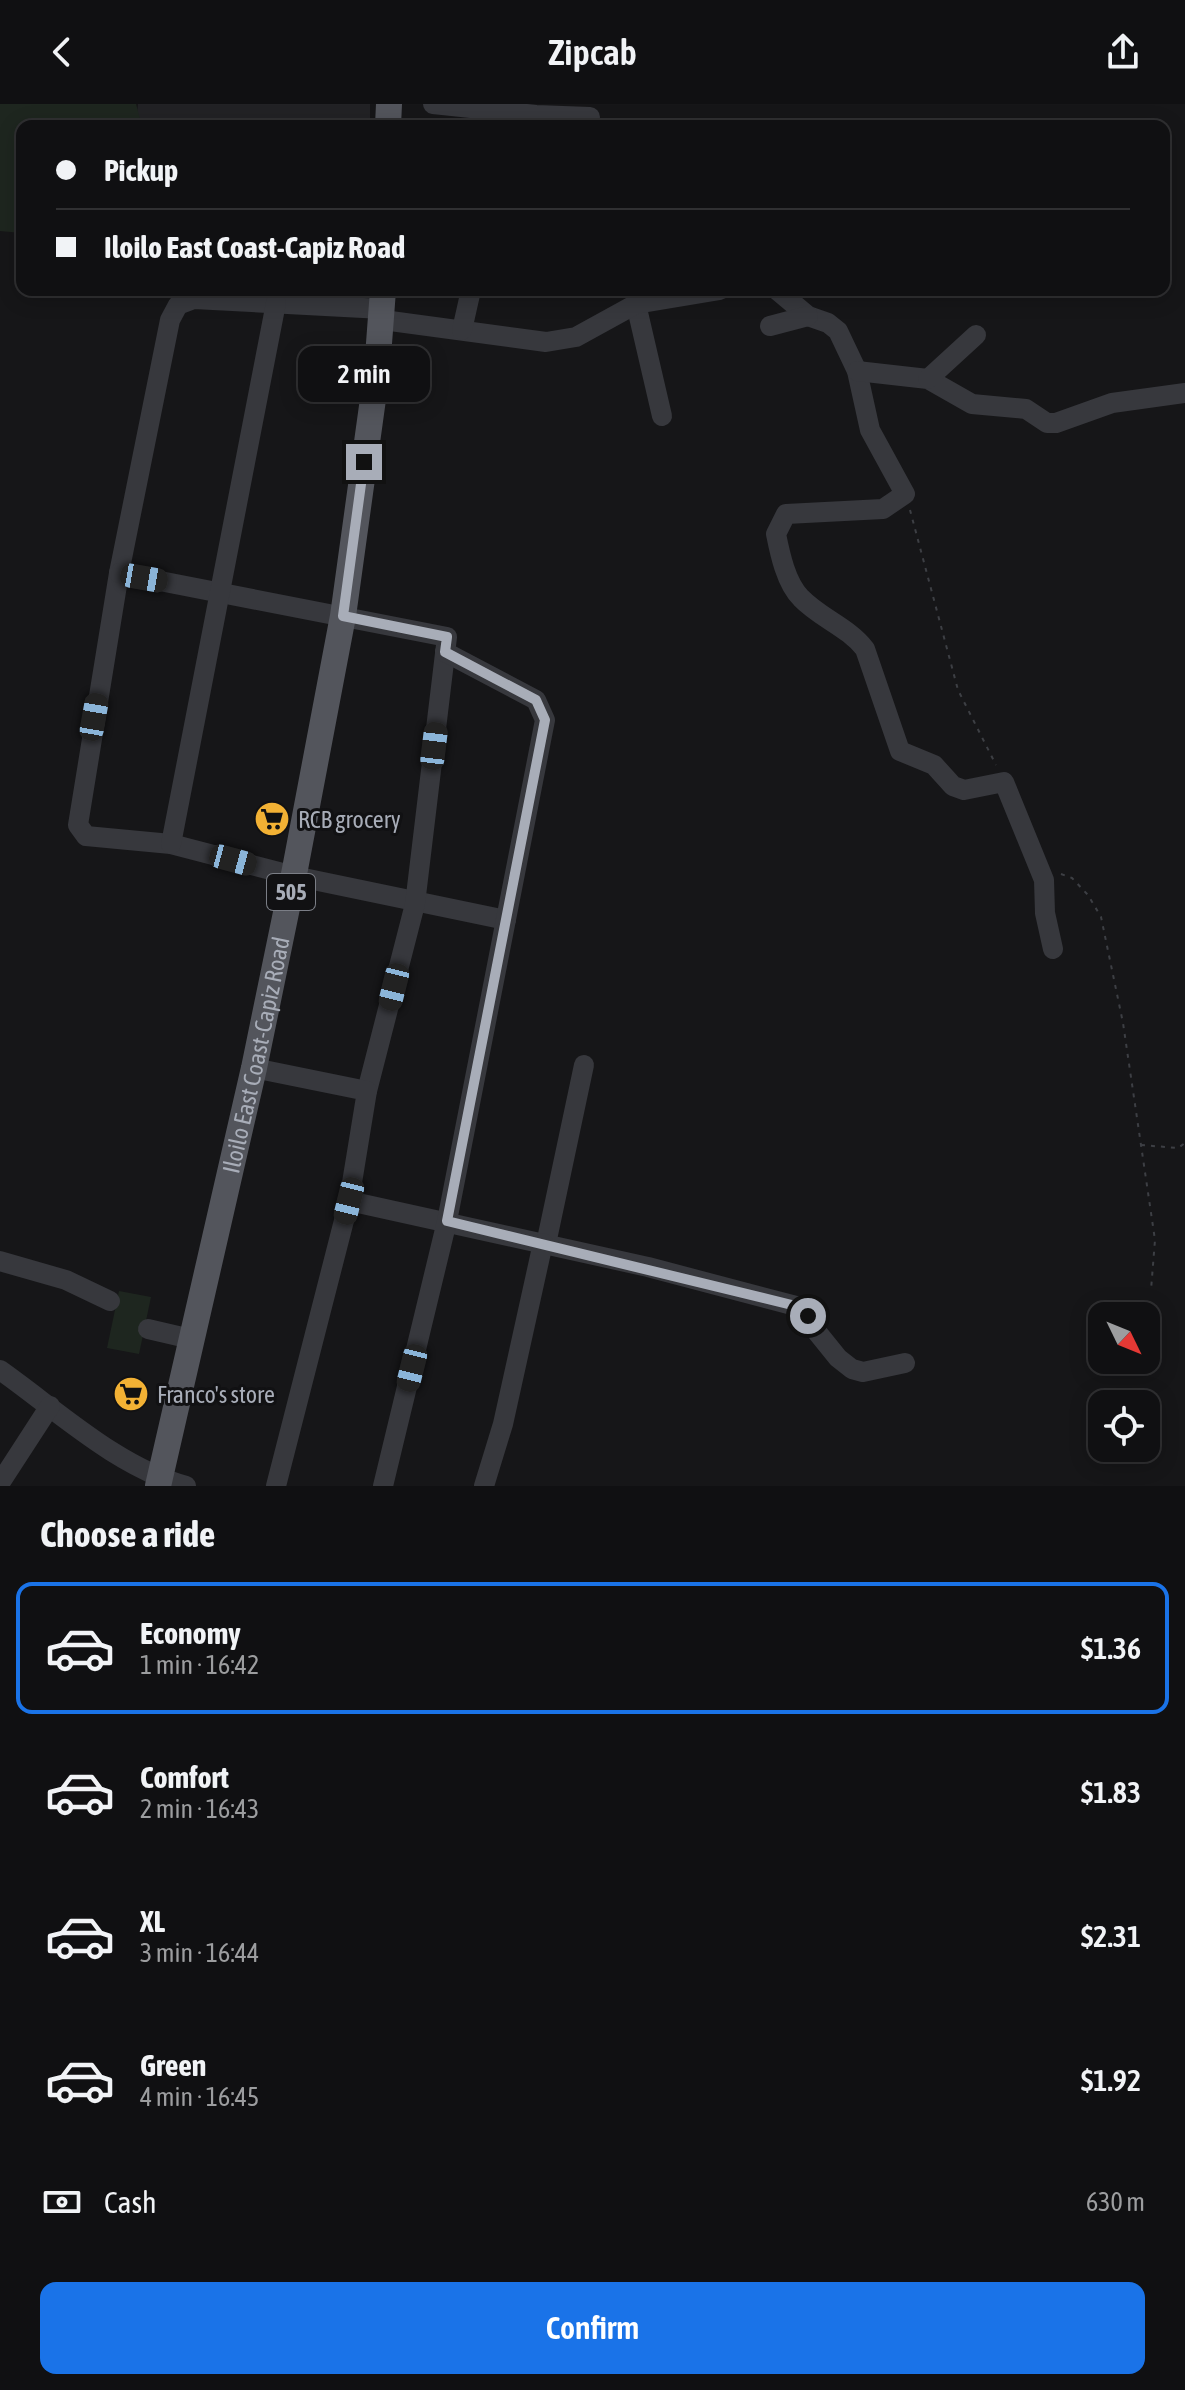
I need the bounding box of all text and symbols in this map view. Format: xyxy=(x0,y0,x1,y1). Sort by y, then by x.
icon: back xyxy=(40,30,84,74)
icon: share xyxy=(1101,30,1145,74)
text: Zipcab xyxy=(548,31,637,73)
text: Pickup xyxy=(104,153,178,187)
text: Iloilo East Coast-Capiz Road xyxy=(104,230,405,264)
callout: 2 min xyxy=(298,346,430,402)
text: 2 min xyxy=(337,359,391,389)
route end xyxy=(346,444,382,480)
car xyxy=(118,562,170,594)
car xyxy=(78,691,110,743)
car xyxy=(419,721,449,771)
supermarket icon: RCB grocery xyxy=(253,800,291,838)
place label: RCB grocery xyxy=(298,806,401,833)
car xyxy=(207,842,259,878)
road number: 505 xyxy=(267,874,315,910)
street label: Iloilo East Coast-Capiz Road xyxy=(217,934,294,1176)
car xyxy=(377,961,411,1013)
car xyxy=(332,1175,366,1227)
route start xyxy=(790,1298,826,1334)
north arrow xyxy=(1088,1302,1160,1374)
map controls xyxy=(1088,1302,1160,1462)
car xyxy=(395,1342,429,1394)
supermarket icon: Franco's store xyxy=(112,1375,150,1413)
place label: Franco's store xyxy=(157,1381,275,1408)
button: locate xyxy=(1088,1390,1160,1462)
text: Choose a ride xyxy=(40,1513,215,1555)
icon: car xyxy=(44,1612,116,1684)
text: Economy xyxy=(140,1616,241,1650)
text: $1.36 xyxy=(1081,1631,1141,1665)
text: 1 min · 16:42 xyxy=(140,1650,259,1680)
icon: car xyxy=(44,1756,116,1828)
text: Comfort xyxy=(140,1760,229,1794)
text: $1.83 xyxy=(1081,1775,1141,1809)
text: 2 min · 16:43 xyxy=(140,1794,259,1824)
icon: car xyxy=(44,1900,116,1972)
text: XL xyxy=(140,1904,165,1938)
text: $2.31 xyxy=(1081,1919,1141,1953)
text: 3 min · 16:44 xyxy=(140,1938,259,1968)
icon: car xyxy=(44,2044,116,2116)
text: Green xyxy=(140,2048,206,2082)
text: $1.92 xyxy=(1081,2063,1141,2097)
text: 4 min · 16:45 xyxy=(140,2082,259,2112)
icon: cash xyxy=(40,2180,84,2224)
text: Cash xyxy=(104,2185,157,2219)
text: 630 m xyxy=(1086,2187,1145,2217)
button: Confirm xyxy=(40,2282,1145,2374)

